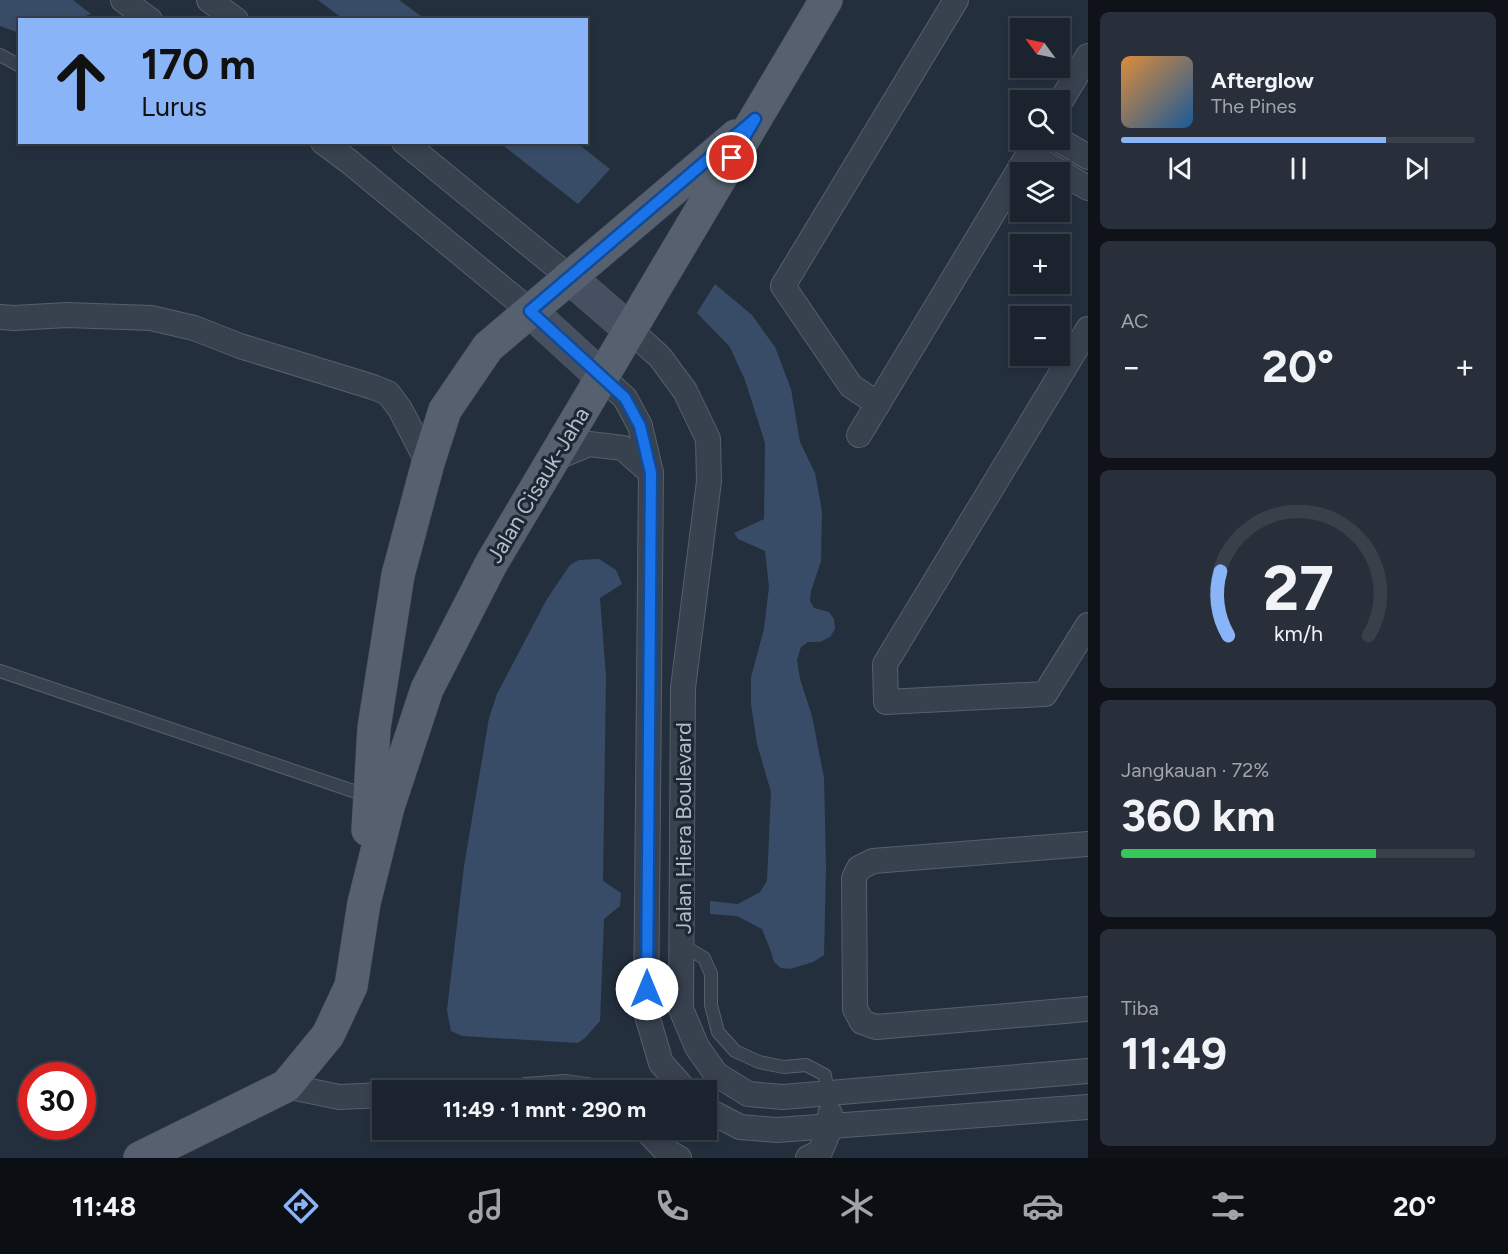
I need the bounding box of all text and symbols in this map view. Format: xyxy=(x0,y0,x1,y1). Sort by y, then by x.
north arrow xyxy=(1010,18,1070,78)
map controls xyxy=(1010,18,1070,366)
text: 170 m xyxy=(141,39,256,90)
icon: ahead xyxy=(42,42,120,120)
text: Afterglow xyxy=(1211,67,1314,94)
text: Lurus xyxy=(141,90,207,123)
button: search xyxy=(1010,90,1070,150)
text: The Pines xyxy=(1211,94,1297,118)
pin xyxy=(706,132,757,183)
icon: arrive xyxy=(715,141,748,174)
icon: previous xyxy=(1164,152,1197,185)
icon: pause xyxy=(1282,152,1315,185)
icon: next xyxy=(1400,152,1433,185)
button: layers xyxy=(1010,162,1070,222)
button: + xyxy=(1010,234,1070,294)
button: − xyxy=(1010,306,1070,366)
text: AC xyxy=(1121,309,1149,333)
text: 20° xyxy=(1262,339,1334,393)
text: − xyxy=(1121,347,1142,386)
text: + xyxy=(1454,347,1475,386)
street label: Jalan Cisauk-Jaha xyxy=(481,402,595,568)
text: 27 xyxy=(1263,551,1333,626)
text: km/h xyxy=(1274,621,1322,646)
street label: Jalan Hiera Boulevard xyxy=(670,722,697,934)
text: Jangkauan · 72% xyxy=(1121,758,1269,782)
text: 360 km xyxy=(1121,788,1275,842)
position arrow xyxy=(615,957,679,1021)
text: Tiba xyxy=(1121,996,1159,1020)
text: 11:49 xyxy=(1121,1026,1227,1080)
speed limit sign: 30 xyxy=(18,1062,96,1140)
text: 11:49 · 1 mnt · 290 m xyxy=(443,1096,646,1123)
icon: directions xyxy=(280,1185,322,1227)
icon: music xyxy=(465,1185,507,1227)
icon: phone xyxy=(651,1185,693,1227)
icon: climate xyxy=(836,1185,878,1227)
icon: car xyxy=(1022,1185,1064,1227)
icon: filters xyxy=(1207,1185,1249,1227)
text: 11:48 xyxy=(72,1190,136,1223)
text: 20° xyxy=(1393,1190,1436,1223)

